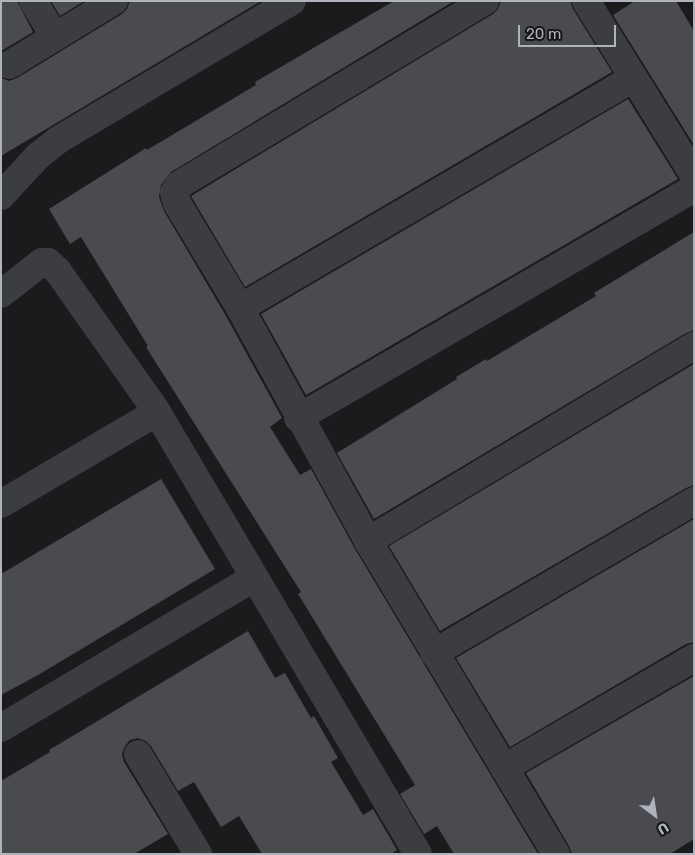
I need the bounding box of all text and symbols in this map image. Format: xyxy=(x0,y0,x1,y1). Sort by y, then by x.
scale bar xyxy=(520,15,618,47)
text: 20 m xyxy=(526,25,561,43)
north arrow xyxy=(630,790,680,840)
text: U xyxy=(654,818,672,838)

